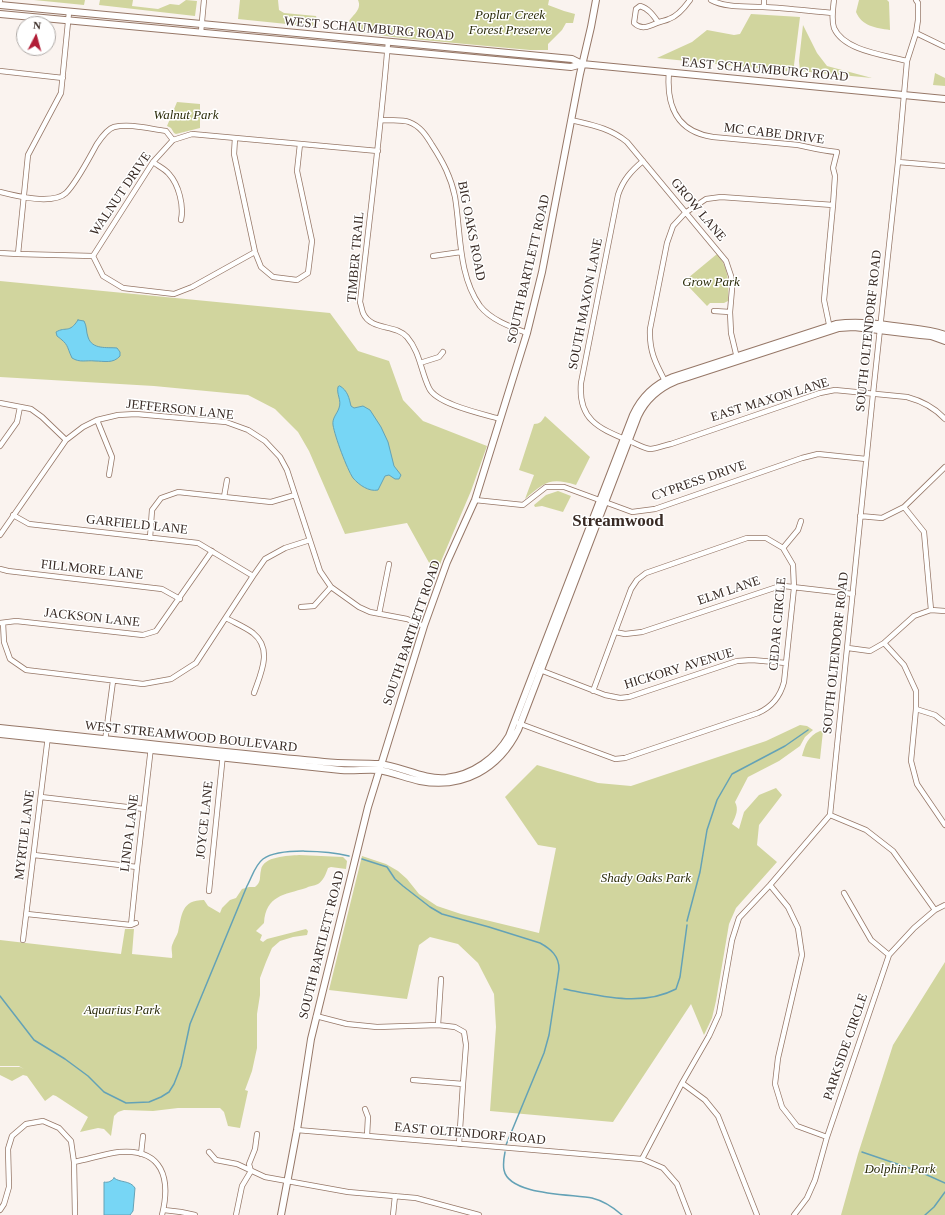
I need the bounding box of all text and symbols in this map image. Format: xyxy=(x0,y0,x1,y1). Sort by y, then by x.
park label: Poplar Creek Forest Preserve xyxy=(469,8,551,39)
street label: WEST SCHAUMBURG ROAD xyxy=(283,14,455,44)
north arrow xyxy=(16,16,56,56)
text: N xyxy=(33,19,42,31)
street label: EAST SCHAUMBURG ROAD xyxy=(681,55,849,85)
park label: Walnut Park xyxy=(154,108,218,124)
street label: MC CABE DRIVE xyxy=(723,120,825,148)
street label: WALNUT DRIVE xyxy=(87,149,155,239)
street label: GROW LANE xyxy=(667,175,729,245)
street label: BIG OAKS ROAD xyxy=(454,180,488,282)
street label: SOUTH BARTLETT ROAD xyxy=(504,193,554,345)
street label: TIMBER TRAIL xyxy=(344,211,368,303)
street label: SOUTH MAXON LANE xyxy=(566,237,606,371)
street label: SOUTH OLTENDORF ROAD xyxy=(853,249,885,413)
park label: Grow Park xyxy=(682,275,740,291)
street label: EAST MAXON LANE xyxy=(709,375,831,425)
street label: JEFFERSON LANE xyxy=(125,397,235,423)
street label: CYPRESS DRIVE xyxy=(650,457,748,505)
street label: GARFIELD LANE xyxy=(85,512,189,538)
district label: Streamwood xyxy=(572,512,664,532)
street label: FILLMORE LANE xyxy=(40,557,144,583)
street label: SOUTH BARTLETT ROAD xyxy=(380,558,444,708)
street label: SOUTH OLTENDORF ROAD xyxy=(820,571,852,735)
street label: ELM LANE xyxy=(696,573,762,609)
street label: CEDAR CIRCLE xyxy=(766,577,790,671)
street label: JACKSON LANE xyxy=(43,605,141,631)
street label: HICKORY AVENUE xyxy=(622,645,736,693)
street label: WEST STREAMWOOD BOULEVARD xyxy=(84,718,298,756)
street label: JOYCE LANE xyxy=(193,780,217,860)
street label: MYRTLE LANE xyxy=(12,789,38,881)
street label: LINDA LANE xyxy=(117,793,143,873)
street label: SOUTH BARTLETT ROAD xyxy=(296,869,348,1021)
park label: Shady Oaks Park xyxy=(601,871,691,887)
street label: PARKSIDE CIRCLE xyxy=(820,992,872,1102)
park label: Aquarius Park xyxy=(84,1003,160,1019)
street label: EAST OLTENDORF ROAD xyxy=(394,1120,546,1148)
park label: Dolphin Park xyxy=(864,1162,936,1178)

